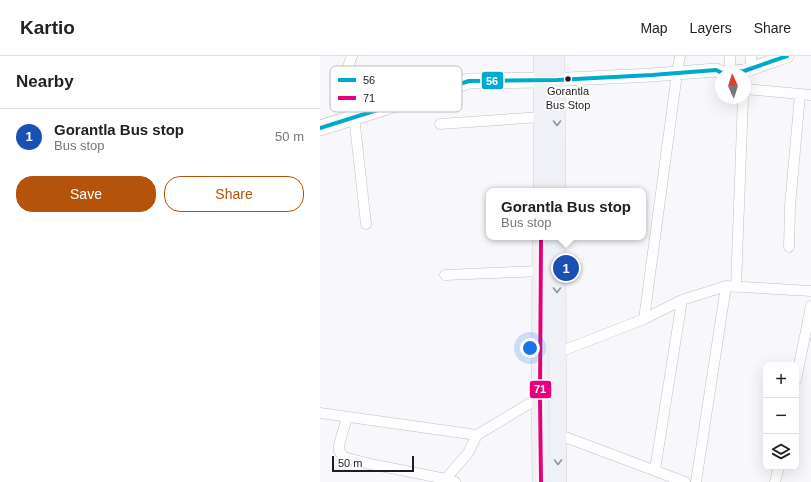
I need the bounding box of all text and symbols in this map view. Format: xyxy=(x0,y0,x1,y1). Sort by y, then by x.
text: Kartio xyxy=(20,17,75,38)
text: Map xyxy=(640,20,668,36)
text: Layers xyxy=(690,20,732,36)
text: Share xyxy=(754,20,791,36)
legend xyxy=(330,66,462,112)
north arrow xyxy=(715,68,751,104)
line badge: 56 xyxy=(481,71,504,90)
text: Nearby xyxy=(16,72,74,91)
text: 56 xyxy=(363,74,375,86)
marker: Gorantla Bus Stop xyxy=(563,74,573,84)
text: 56 xyxy=(486,75,498,87)
place label: Gorantla Bus Stop xyxy=(546,85,590,111)
text: 71 xyxy=(363,92,375,104)
one-way arrow xyxy=(553,120,561,126)
text: Gorantla Bus stop xyxy=(54,121,184,138)
text: 1 xyxy=(25,129,33,144)
text: 50 m xyxy=(275,129,304,144)
text: Bus stop xyxy=(54,138,105,153)
button: Save xyxy=(16,176,156,212)
button: Share xyxy=(164,176,304,212)
popup xyxy=(486,188,646,240)
text: Gorantla Bus stop xyxy=(501,198,631,215)
text: Bus stop xyxy=(501,215,552,230)
pin: 1 xyxy=(553,253,579,283)
one-way arrow xyxy=(553,287,562,293)
your location xyxy=(520,338,540,358)
map controls xyxy=(763,362,799,470)
button: + xyxy=(763,362,799,398)
line badge: 71 xyxy=(529,380,552,399)
text: 71 xyxy=(534,383,546,395)
button: − xyxy=(763,398,799,434)
button: layers xyxy=(763,434,799,470)
scale bar xyxy=(332,454,414,473)
text: 50 m xyxy=(338,457,362,469)
one-way arrow xyxy=(554,459,562,465)

